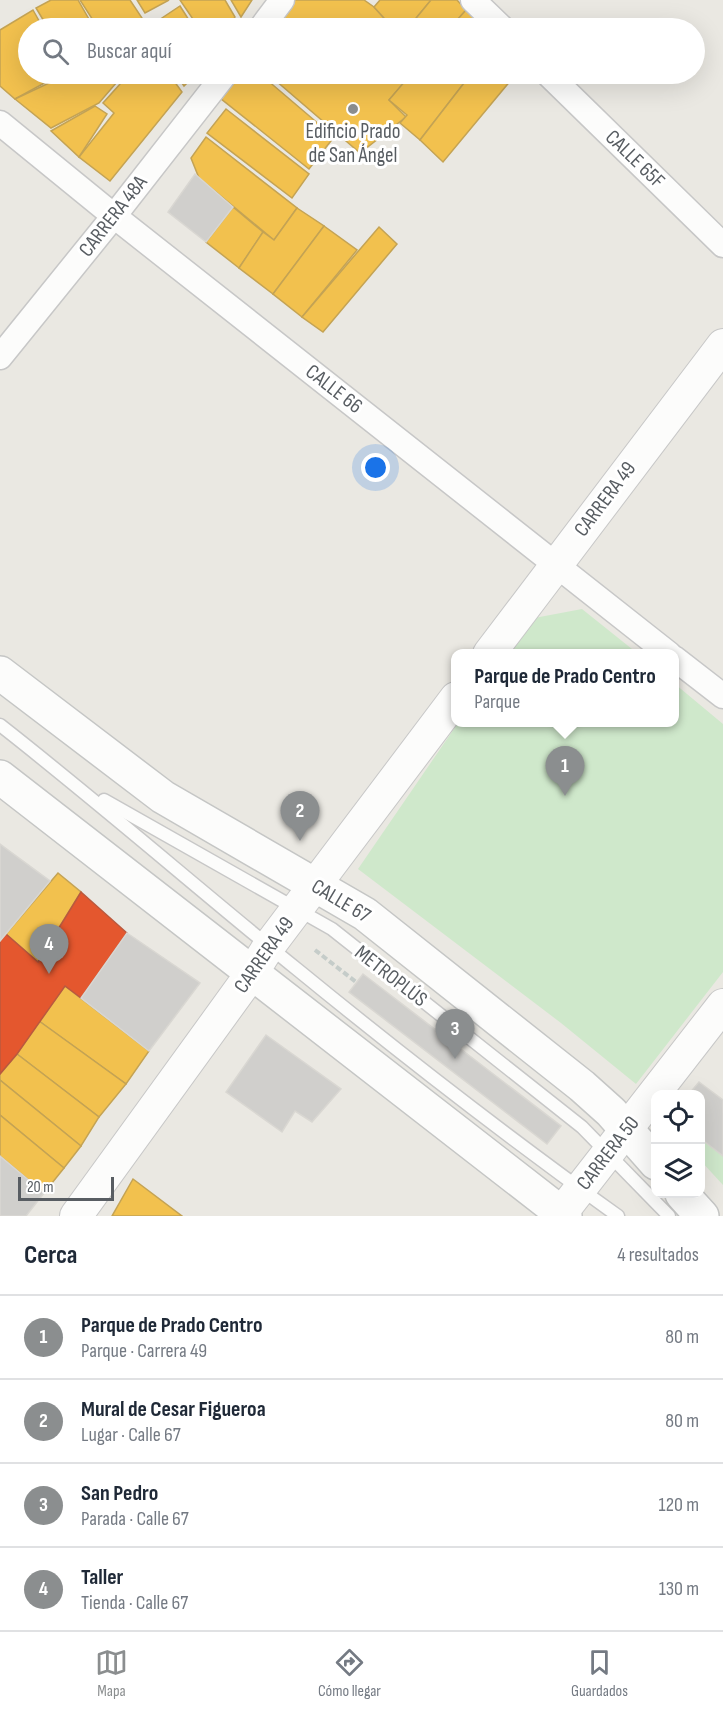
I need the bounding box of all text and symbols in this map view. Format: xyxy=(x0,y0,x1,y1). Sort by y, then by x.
search box xyxy=(18,18,705,84)
icon: search xyxy=(39,35,72,68)
text: Buscar aquí xyxy=(87,38,172,65)
marker: Edificio Prado de San Ángel xyxy=(346,102,360,116)
place label: Edificio Prado de San Ángel xyxy=(306,119,400,168)
street label: CALLE 65F xyxy=(600,125,670,193)
street label: CARRERA 48A xyxy=(74,170,153,262)
street label: CALLE 66 xyxy=(301,359,367,419)
your location xyxy=(361,453,390,482)
street label: CARRERA 49 xyxy=(569,457,641,541)
popup xyxy=(451,649,679,727)
text: Parque de Prado Centro xyxy=(474,663,656,690)
text: Parque xyxy=(474,690,520,714)
pin: 1 xyxy=(546,746,584,796)
pin: 2 xyxy=(280,792,320,841)
street label: CALLE 67 xyxy=(307,874,376,929)
street label: CARRERA 49 xyxy=(229,912,299,998)
pin: 4 xyxy=(29,924,68,974)
street label: METROPLÚS xyxy=(350,940,432,1012)
pin: 3 xyxy=(436,1010,474,1059)
map controls xyxy=(651,1090,705,1198)
button: locate xyxy=(651,1090,705,1144)
street label: CARRERA 50 xyxy=(571,1111,645,1195)
button: layers xyxy=(651,1144,705,1198)
scale bar xyxy=(18,1174,114,1202)
text: 20 m xyxy=(27,1178,54,1197)
text: Cerca xyxy=(24,1240,77,1271)
text: 4 resultados xyxy=(617,1243,699,1267)
text: Parque de Prado Centro xyxy=(81,1312,263,1339)
text: 1 xyxy=(40,1325,47,1349)
text: 80 m xyxy=(665,1325,699,1349)
text: Parque · Carrera 49 xyxy=(81,1339,207,1363)
text: Mural de Cesar Figueroa xyxy=(81,1396,266,1423)
text: 2 xyxy=(39,1409,48,1433)
text: 80 m xyxy=(665,1409,699,1433)
text: Lugar · Calle 67 xyxy=(81,1423,181,1447)
text: San Pedro xyxy=(81,1480,158,1507)
text: 3 xyxy=(39,1493,48,1517)
text: 120 m xyxy=(659,1493,699,1517)
text: Parada · Calle 67 xyxy=(81,1507,189,1531)
text: Taller xyxy=(81,1564,123,1591)
text: 4 xyxy=(39,1577,48,1601)
text: 130 m xyxy=(659,1577,699,1601)
text: Tienda · Calle 67 xyxy=(81,1591,188,1615)
tab: Mapa xyxy=(95,1646,128,1701)
tab: Cómo llegar xyxy=(318,1646,381,1701)
tab: Guardados xyxy=(571,1646,628,1701)

